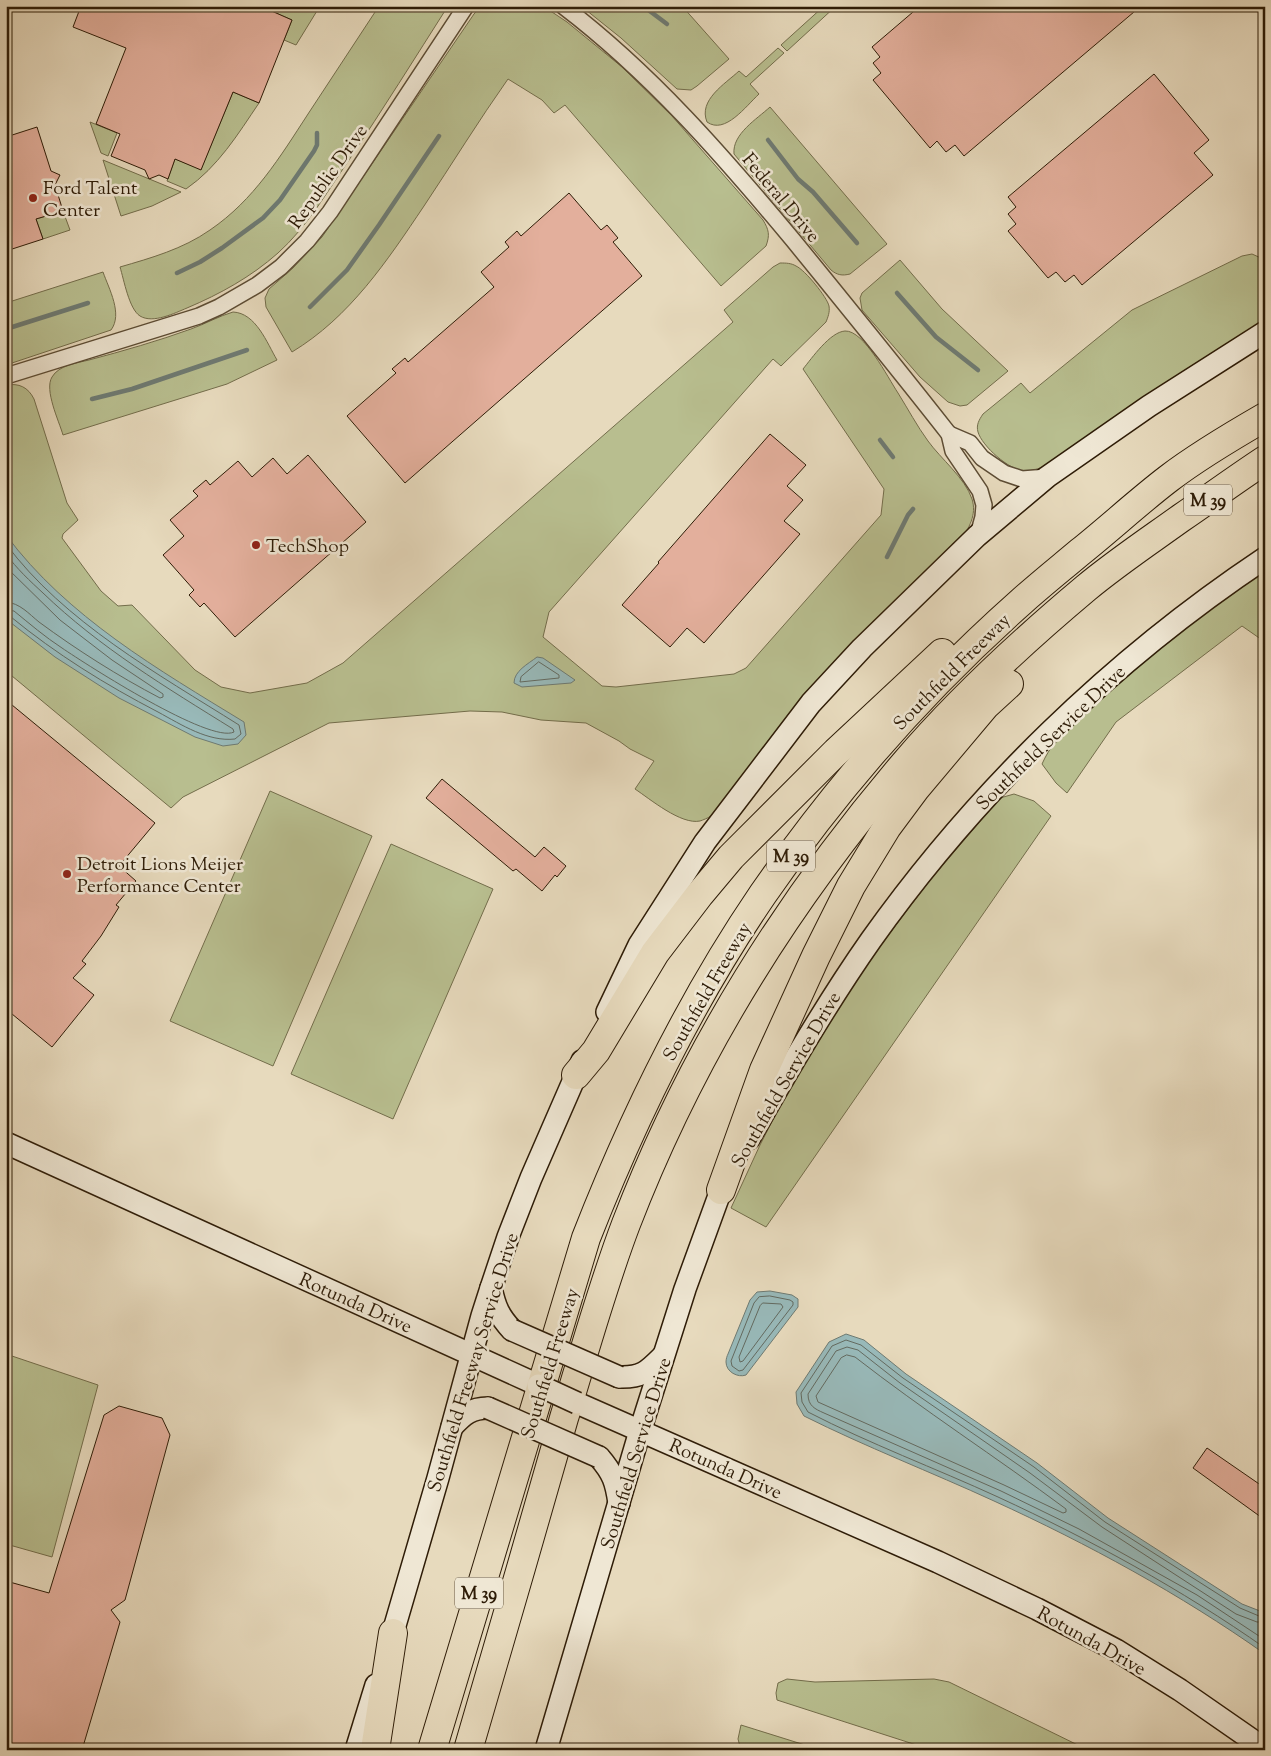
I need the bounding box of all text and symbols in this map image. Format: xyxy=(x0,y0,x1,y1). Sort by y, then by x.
street label: Republic Drive xyxy=(283,119,375,235)
street label: Federal Drive xyxy=(735,148,826,249)
place label: Ford Talent Center xyxy=(43,176,138,225)
marker: Ford Talent Center xyxy=(27,192,39,204)
road number: M 39 xyxy=(1184,484,1232,516)
place label: TechShop xyxy=(266,534,349,561)
marker: TechShop xyxy=(250,539,262,551)
street label: Southfield Freeway xyxy=(888,608,1018,738)
street label: Southfield Service Drive xyxy=(971,660,1133,818)
road number: M 39 xyxy=(767,840,815,871)
place label: Detroit Lions Meijer Performance Center xyxy=(77,852,243,901)
marker: Detroit Lions Meijer Performance Center xyxy=(61,868,73,880)
street label: Southfield Freeway xyxy=(657,917,759,1067)
street label: Southfield Service Drive xyxy=(726,987,849,1173)
street label: Southfield Freeway Service Drive xyxy=(422,1230,527,1496)
street label: Rotunda Drive xyxy=(294,1267,416,1341)
street label: Southfield Freeway xyxy=(516,1285,587,1442)
street label: Southfield Service Drive xyxy=(595,1354,679,1553)
street label: Rotunda Drive xyxy=(664,1433,786,1507)
road number: M 39 xyxy=(455,1578,503,1609)
street label: Rotunda Drive xyxy=(1031,1601,1150,1683)

